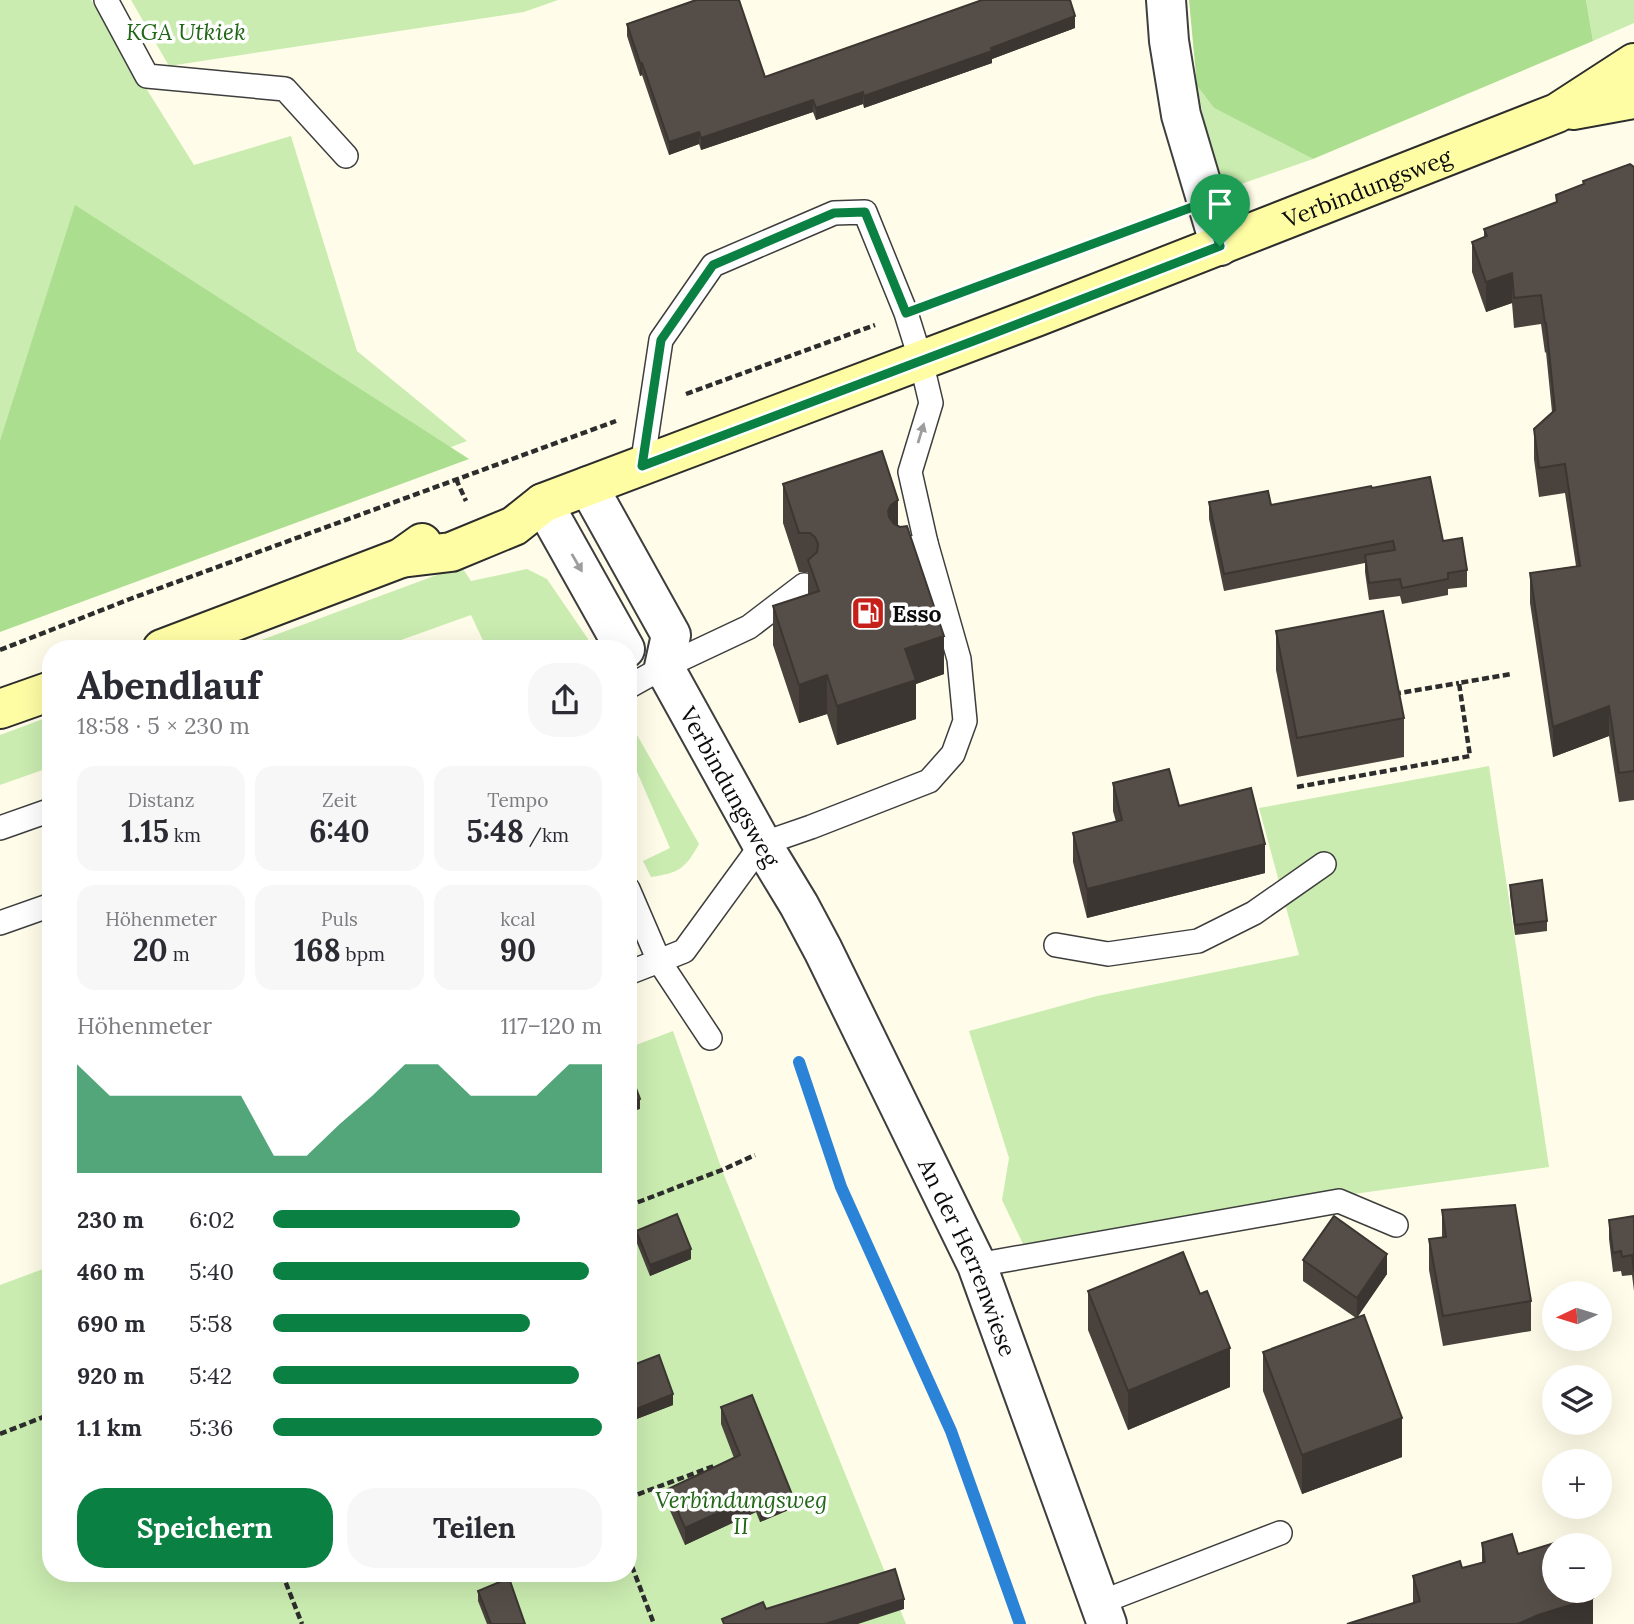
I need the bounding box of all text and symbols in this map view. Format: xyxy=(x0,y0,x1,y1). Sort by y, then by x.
park label: KGA Utkiek xyxy=(126,17,246,46)
street label: Verbindungsweg xyxy=(1278,141,1457,234)
pin xyxy=(1190,174,1250,246)
icon: arrive xyxy=(1201,185,1239,223)
one-way arrow xyxy=(917,423,927,444)
one-way arrow xyxy=(571,553,583,572)
fuel station icon: Esso xyxy=(849,594,887,632)
place label: Esso xyxy=(892,599,942,628)
text: Abendlauf xyxy=(77,661,261,709)
button: share xyxy=(528,663,602,737)
street label: Verbindungsweg xyxy=(674,701,787,873)
text: 18:58 · 5 × 230 m xyxy=(77,711,250,740)
text: Distanz xyxy=(128,788,195,812)
text: Zeit xyxy=(322,788,357,812)
text: Tempo xyxy=(487,788,548,812)
text: 1.15 xyxy=(121,812,169,850)
text: 6:40 xyxy=(309,812,370,850)
text: 5:48 xyxy=(467,812,524,850)
text: km xyxy=(169,823,201,847)
text: /km xyxy=(524,823,569,847)
text: Höhenmeter xyxy=(105,907,217,931)
text: Puls xyxy=(321,907,358,931)
text: kcal xyxy=(500,907,535,931)
text: 20 xyxy=(133,931,168,969)
text: 168 xyxy=(294,931,341,969)
text: 90 xyxy=(500,931,536,969)
text: m xyxy=(168,942,190,966)
text: bpm xyxy=(341,942,385,966)
text: Höhenmeter xyxy=(77,1011,212,1040)
text: 117–120 m xyxy=(501,1011,602,1040)
street label: An der Herrenwiese xyxy=(912,1153,1023,1360)
text: 230 m xyxy=(77,1205,144,1234)
text: 6:02 xyxy=(189,1205,235,1234)
text: 460 m xyxy=(77,1257,145,1286)
text: 5:40 xyxy=(189,1257,234,1286)
north arrow xyxy=(1542,1281,1612,1351)
map controls xyxy=(1542,1281,1612,1603)
text: 690 m xyxy=(77,1309,145,1338)
text: 5:58 xyxy=(189,1309,233,1338)
text: 920 m xyxy=(77,1361,144,1390)
text: 5:42 xyxy=(189,1361,232,1390)
button: layers xyxy=(1542,1365,1612,1435)
text: 1.1 km xyxy=(77,1413,142,1442)
text: 5:36 xyxy=(189,1413,233,1442)
button: + xyxy=(1542,1449,1612,1519)
park label: Verbindungsweg II xyxy=(655,1485,827,1540)
button: Speichern xyxy=(77,1488,333,1568)
button: Teilen xyxy=(347,1488,602,1568)
button: − xyxy=(1542,1533,1612,1603)

